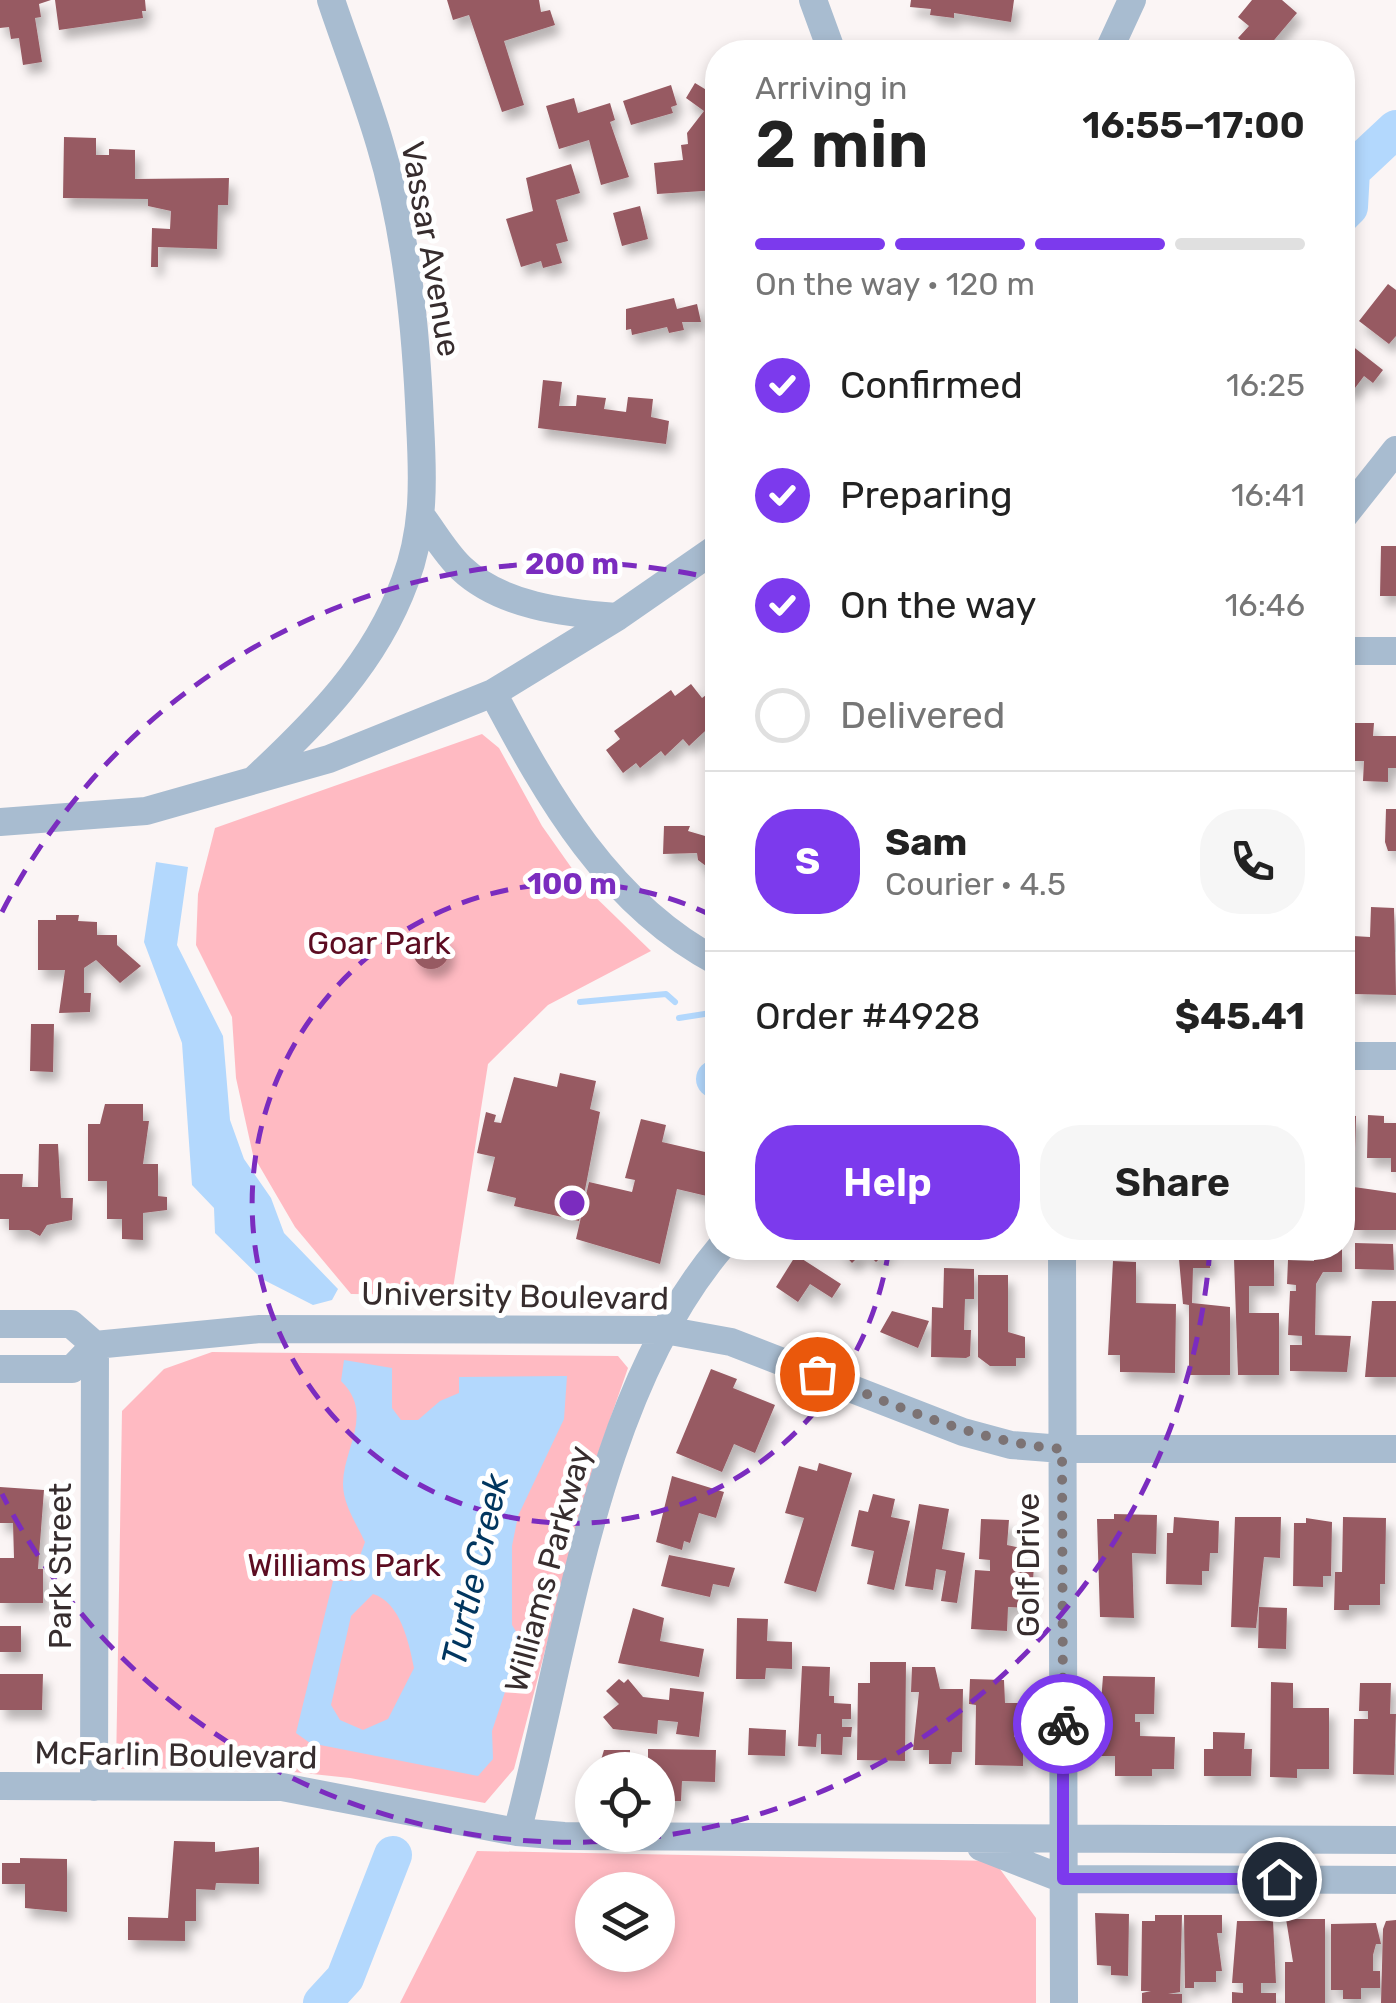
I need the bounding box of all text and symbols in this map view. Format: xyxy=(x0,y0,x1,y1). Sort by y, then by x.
text: Arriving in xyxy=(755,69,907,107)
text: 16:55–17:00 xyxy=(1082,102,1305,148)
text: 2 min xyxy=(755,106,929,183)
street label: Vassar Avenue xyxy=(393,139,469,359)
text: On the way · 120 m xyxy=(755,265,1035,303)
icon: check xyxy=(755,358,810,413)
text: Confirmed xyxy=(840,362,1023,408)
text: 16:25 xyxy=(1226,366,1305,404)
icon: check xyxy=(755,468,810,523)
text: Preparing xyxy=(840,472,1013,518)
text: 16:41 xyxy=(1231,476,1305,514)
text: 200 m xyxy=(525,546,619,582)
icon: check xyxy=(755,578,810,633)
text: On the way xyxy=(840,582,1036,628)
text: 16:46 xyxy=(1225,586,1305,624)
text: Delivered xyxy=(840,692,1005,738)
button: phone xyxy=(1200,809,1305,914)
text: Sam xyxy=(885,819,967,865)
text: S xyxy=(795,838,820,884)
text: Courier · 4.5 xyxy=(885,865,1066,903)
text: 100 m xyxy=(527,866,617,902)
park label: Goar Park xyxy=(307,924,451,962)
text: Order #4928 xyxy=(755,993,980,1039)
text: $45.41 xyxy=(1175,993,1305,1039)
button: Help xyxy=(755,1125,1020,1240)
button: Share xyxy=(1040,1125,1305,1240)
centre of rings xyxy=(554,1185,590,1221)
street label: University Boulevard xyxy=(361,1274,669,1318)
pin xyxy=(775,1332,860,1417)
icon: bag xyxy=(790,1347,845,1402)
street label: Williams Parkway xyxy=(497,1442,599,1696)
water label: Turtle Creek xyxy=(432,1469,518,1670)
street label: Park Street xyxy=(41,1483,79,1649)
street label: Golf Drive xyxy=(1009,1493,1047,1637)
park label: Williams Park xyxy=(247,1546,441,1584)
courier xyxy=(1013,1674,1113,1774)
icon: bike xyxy=(1036,1697,1091,1752)
street label: McFarlin Boulevard xyxy=(34,1734,318,1776)
map controls xyxy=(575,1752,675,1972)
button: locate xyxy=(575,1752,675,1852)
pin xyxy=(1237,1837,1322,1922)
icon: home xyxy=(1252,1852,1307,1907)
button: layers xyxy=(575,1872,675,1972)

